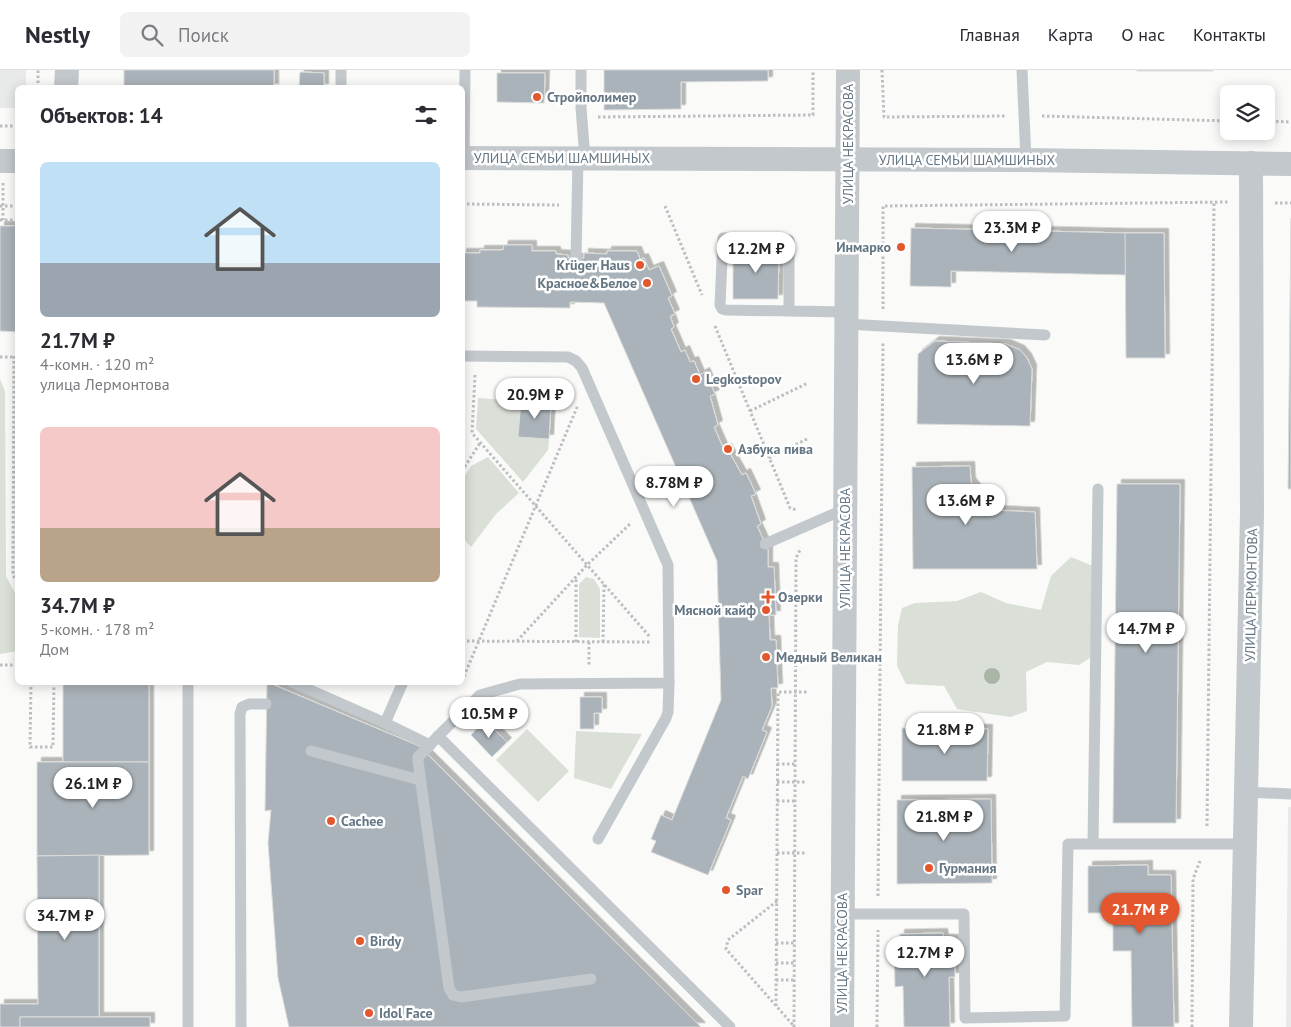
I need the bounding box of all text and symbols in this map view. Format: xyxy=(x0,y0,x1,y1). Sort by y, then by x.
search box xyxy=(120,12,470,57)
text: Nestly xyxy=(25,19,90,50)
icon: search xyxy=(138,21,166,49)
text: Поиск xyxy=(178,23,229,47)
text: Главная xyxy=(959,23,1020,46)
text: Карта xyxy=(1048,23,1093,46)
text: О нас xyxy=(1121,23,1165,46)
text: Контакты xyxy=(1193,23,1266,46)
street label: УЛИЦА НЕКРАСОВА xyxy=(839,83,857,204)
map controls xyxy=(1220,85,1275,140)
button: layers xyxy=(1220,85,1275,140)
place label: Стройполимер xyxy=(547,88,637,106)
marker: Стройполимер xyxy=(531,91,543,103)
icon: filters xyxy=(412,101,440,129)
text: Объектов: 14 xyxy=(40,102,163,129)
street label: УЛИЦА СЕМЬИ ШАМШИНЫХ xyxy=(474,149,651,167)
street label: УЛИЦА СЕМЬИ ШАМШИНЫХ xyxy=(879,151,1056,169)
icon: home xyxy=(195,194,285,284)
pin: 23.3M ₽ xyxy=(966,210,1058,253)
text: 23.3M ₽ xyxy=(983,217,1041,237)
pin: 12.2M ₽ xyxy=(710,232,802,274)
text: 12.2M ₽ xyxy=(727,238,785,258)
place label: Инмарко xyxy=(836,238,891,256)
marker: Инмарко xyxy=(895,241,907,253)
place label: Krüger Haus xyxy=(557,256,630,274)
marker: Krüger Haus xyxy=(634,259,646,271)
place label: Красное&Белое xyxy=(537,274,637,292)
marker: Красное&Белое xyxy=(641,277,653,289)
text: 21.7M ₽ xyxy=(40,327,115,354)
pin: 13.6M ₽ xyxy=(928,342,1020,385)
text: 13.6M ₽ xyxy=(945,349,1003,369)
text: 4-комн. · 120 m² xyxy=(40,354,154,374)
place label: Legkostopov xyxy=(706,370,782,388)
marker: Legkostopov xyxy=(690,373,702,385)
text: улица Лермонтова xyxy=(40,374,170,394)
pin: 20.9M ₽ xyxy=(489,378,581,420)
text: 20.9M ₽ xyxy=(506,384,564,404)
place label: Азбука пива xyxy=(738,440,813,458)
marker: Азбука пива xyxy=(722,443,734,455)
icon: home xyxy=(195,459,285,549)
pin: 8.78M ₽ xyxy=(628,466,720,508)
text: 8.78M ₽ xyxy=(645,472,703,492)
pin: 13.6M ₽ xyxy=(920,484,1012,526)
street label: УЛИЦА НЕКРАСОВА xyxy=(836,487,854,608)
text: 13.6M ₽ xyxy=(937,490,995,510)
street label: УЛИЦА ЛЕРМОНТОВА xyxy=(1241,527,1261,662)
place label: Озерки xyxy=(778,588,823,606)
marker: Озерки xyxy=(762,591,774,603)
text: 34.7M ₽ xyxy=(40,592,115,619)
place label: Мясной кайф xyxy=(674,601,756,619)
marker: Мясной кайф xyxy=(760,604,772,616)
pin: 14.7M ₽ xyxy=(1100,612,1192,654)
text: 14.7M ₽ xyxy=(1117,618,1175,638)
text: 5-комн. · 178 m² xyxy=(40,619,154,639)
text: Дом xyxy=(40,639,69,659)
place label: Медный Великан xyxy=(776,648,882,666)
marker: Медный Великан xyxy=(760,651,772,663)
pin: 10.5M ₽ xyxy=(443,696,535,739)
text: 10.5M ₽ xyxy=(460,703,518,723)
pin: 21.8M ₽ xyxy=(899,712,991,755)
text: 21.8M ₽ xyxy=(916,719,974,739)
pin: 26.1M ₽ xyxy=(47,766,139,809)
text: 26.1M ₽ xyxy=(64,773,122,793)
pin: 21.8M ₽ xyxy=(898,800,990,842)
text: 21.8M ₽ xyxy=(915,806,973,826)
place label: Cachee xyxy=(341,812,383,830)
marker: Cachee xyxy=(325,815,337,827)
place label: Гурмания xyxy=(939,859,996,877)
marker: Гурмания xyxy=(923,862,935,874)
place label: Spar xyxy=(736,881,763,899)
marker: Spar xyxy=(720,884,732,896)
street label: УЛИЦА НЕКРАСОВА xyxy=(833,892,851,1013)
pin: 21.7M ₽ xyxy=(1094,892,1186,935)
pin: 34.7M ₽ xyxy=(19,898,111,941)
text: 21.7M ₽ xyxy=(1111,899,1169,919)
text: 34.7M ₽ xyxy=(36,905,94,925)
place label: Birdy xyxy=(370,932,401,950)
marker: Birdy xyxy=(354,935,366,947)
pin: 12.7M ₽ xyxy=(879,936,971,978)
text: 12.7M ₽ xyxy=(896,942,954,962)
place label: Idol Face xyxy=(379,1004,433,1022)
marker: Idol Face xyxy=(363,1007,375,1019)

